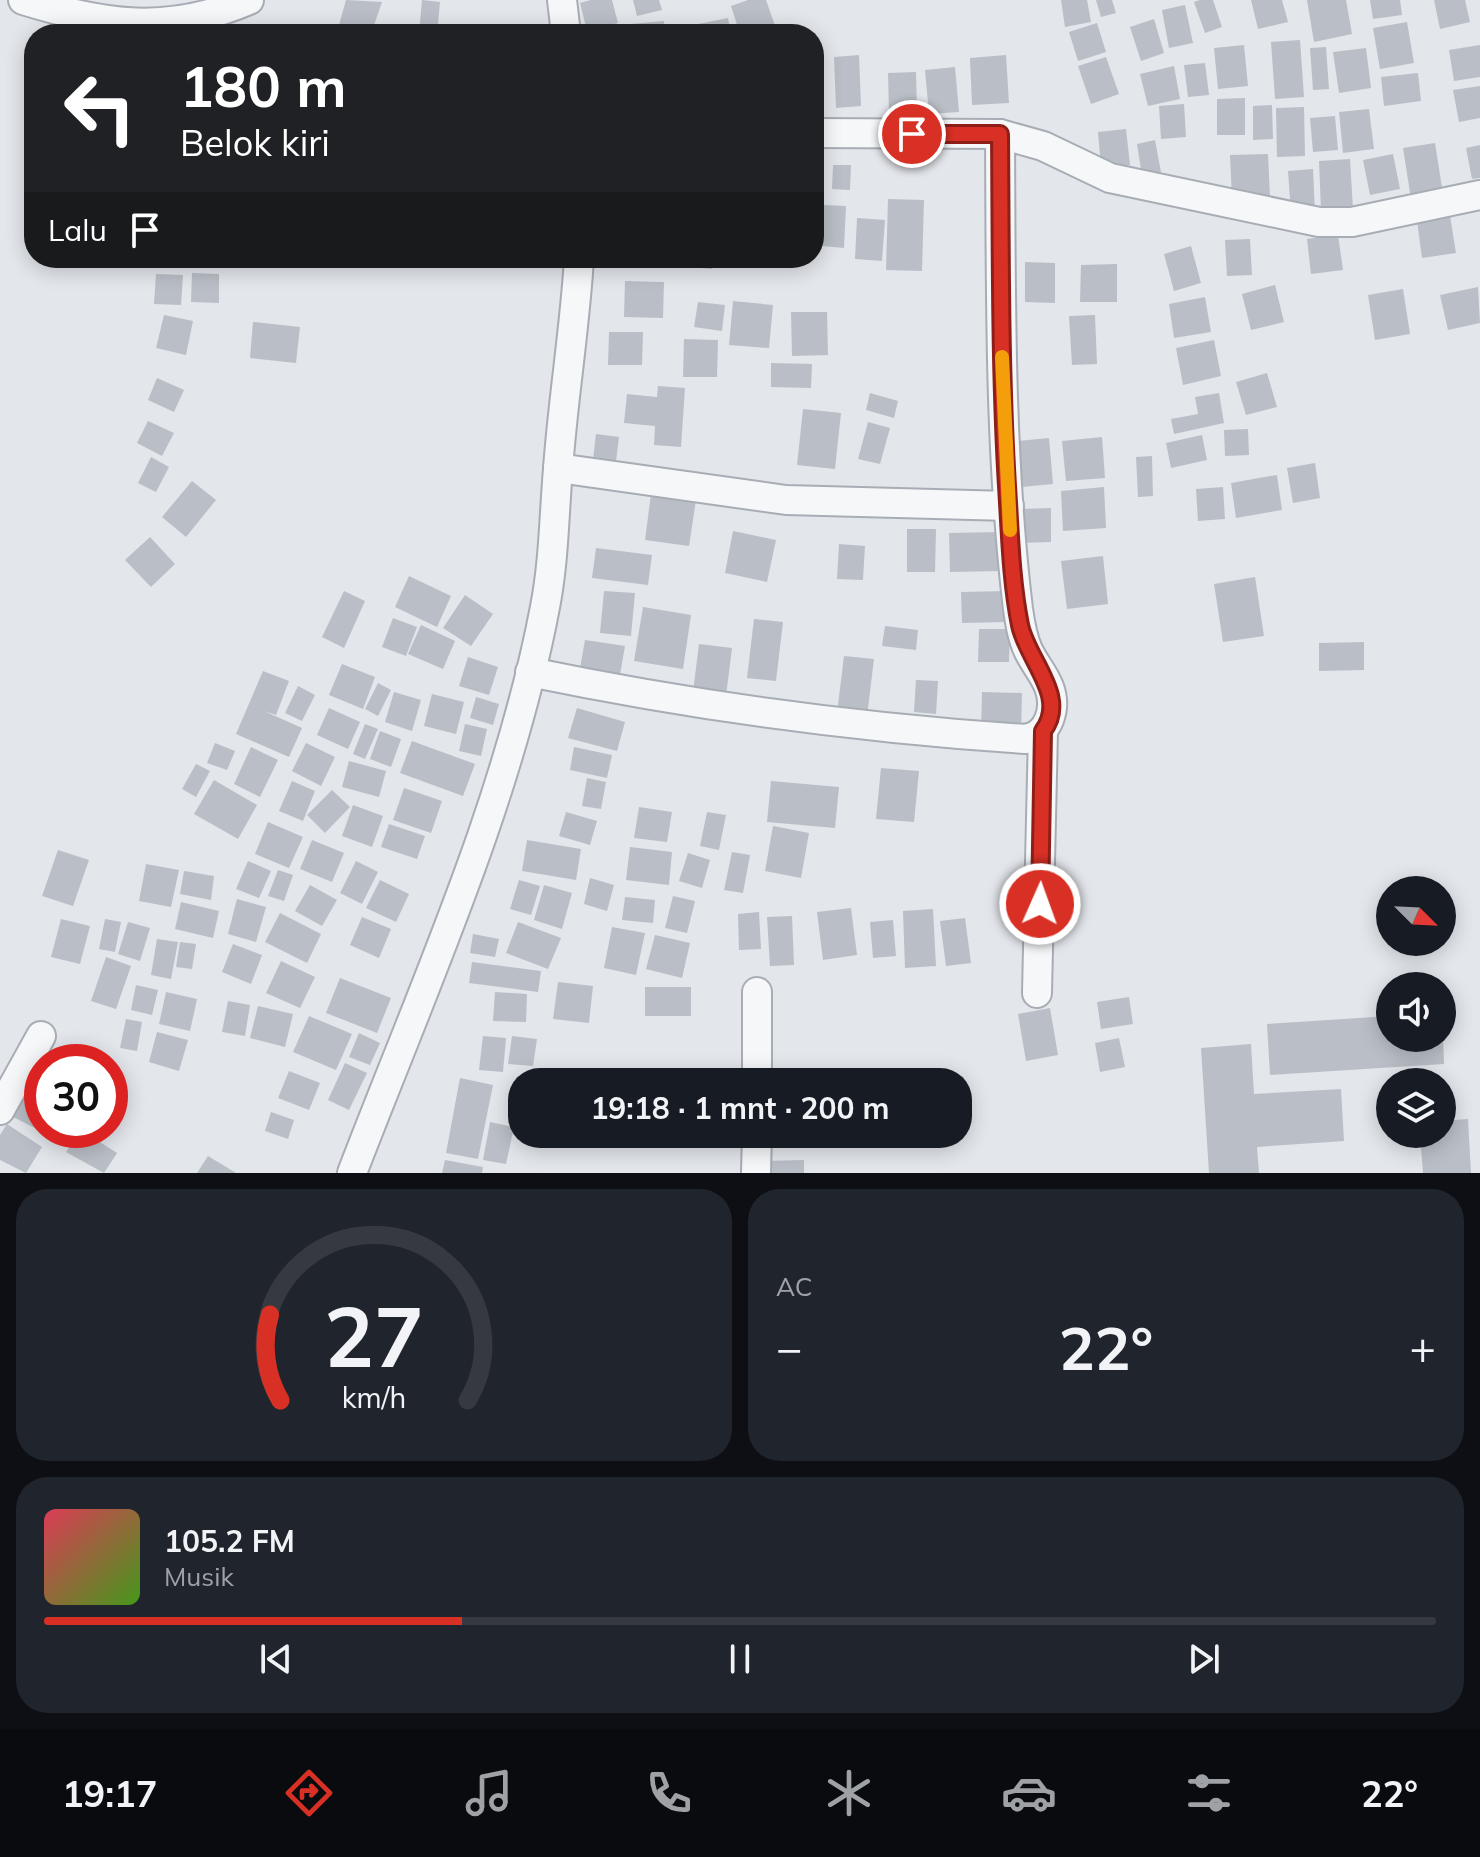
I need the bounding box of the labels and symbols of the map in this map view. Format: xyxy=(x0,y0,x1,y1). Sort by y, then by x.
pin xyxy=(878,100,946,168)
position arrow xyxy=(998,862,1082,946)
north arrow xyxy=(1376,876,1456,956)
speed limit sign: 30 xyxy=(24,1044,128,1148)

